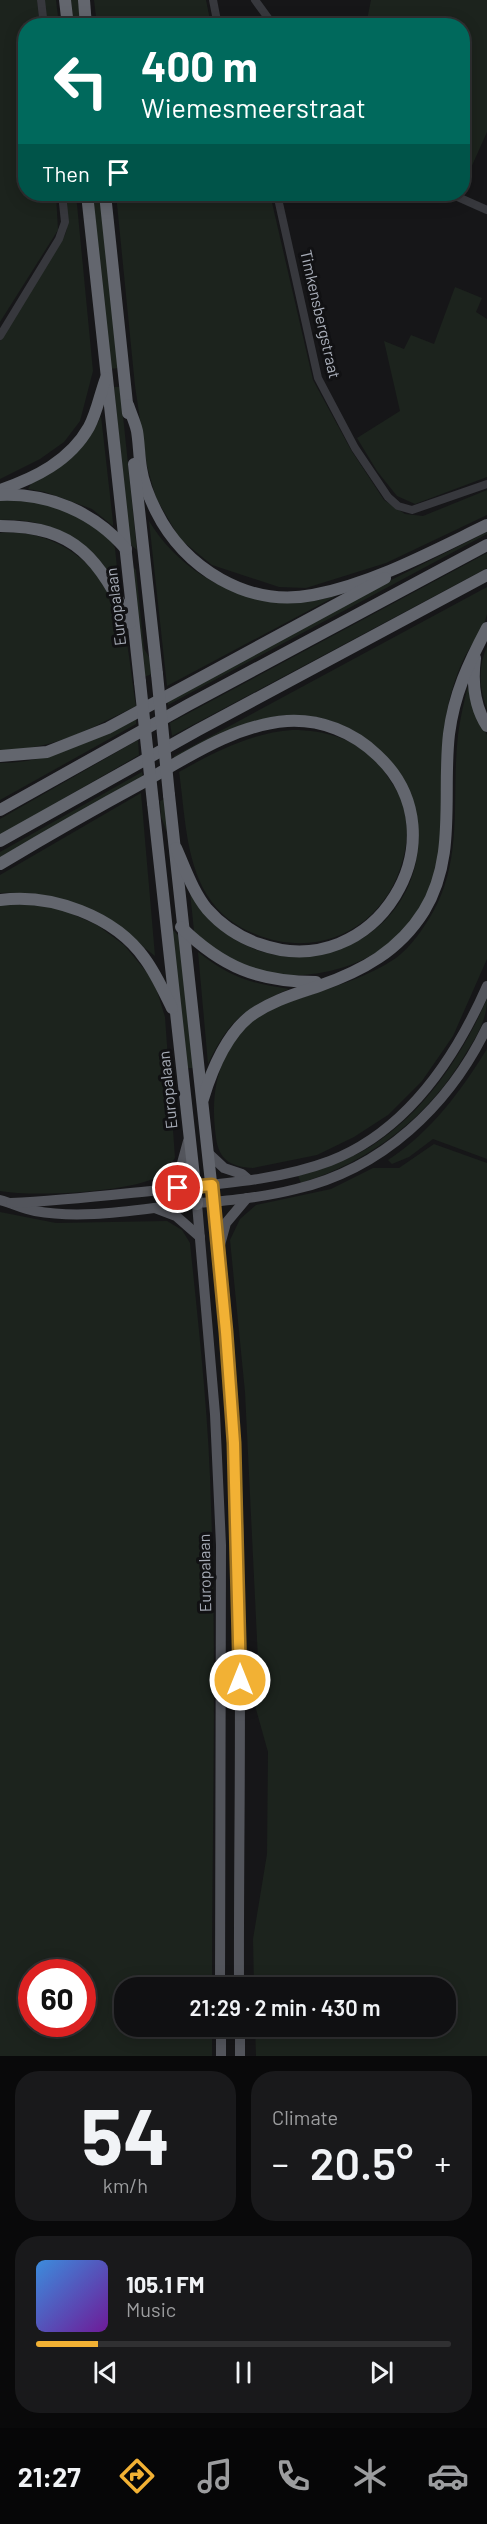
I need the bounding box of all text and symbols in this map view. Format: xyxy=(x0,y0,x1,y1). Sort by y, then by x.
text: 400 m xyxy=(141,40,258,90)
icon: left xyxy=(42,42,120,120)
text: Wiemesmeerstraat xyxy=(141,91,366,123)
icon: arrive xyxy=(102,156,135,189)
text: Then xyxy=(42,160,90,186)
street label: Timkensbergstraat xyxy=(297,248,345,380)
street label: Europalaan xyxy=(101,567,129,647)
street label: Europalaan xyxy=(153,1050,181,1130)
pin xyxy=(152,1162,203,1213)
icon: arrive xyxy=(161,1171,194,1204)
street label: Europalaan xyxy=(194,1534,214,1612)
position arrow xyxy=(208,1648,272,1712)
speed limit sign: 60 xyxy=(18,1959,96,2037)
text: 21:29 · 2 min · 430 m xyxy=(190,1994,380,2020)
text: 54 xyxy=(81,2087,170,2181)
text: Climate xyxy=(272,2105,338,2129)
text: 20.5° xyxy=(310,2135,413,2189)
text: − xyxy=(272,2143,289,2183)
text: + xyxy=(434,2143,451,2183)
text: km/h xyxy=(103,2173,148,2197)
text: 105.1 FM xyxy=(126,2271,204,2297)
text: Music xyxy=(126,2297,176,2321)
icon: previous xyxy=(89,2356,122,2389)
icon: pause xyxy=(227,2356,260,2389)
icon: next xyxy=(365,2356,398,2389)
icon: directions xyxy=(116,2455,158,2497)
icon: music xyxy=(194,2455,236,2497)
icon: phone xyxy=(272,2455,314,2497)
icon: climate xyxy=(349,2455,391,2497)
icon: car xyxy=(427,2455,469,2497)
text: 21:27 xyxy=(18,2460,81,2492)

